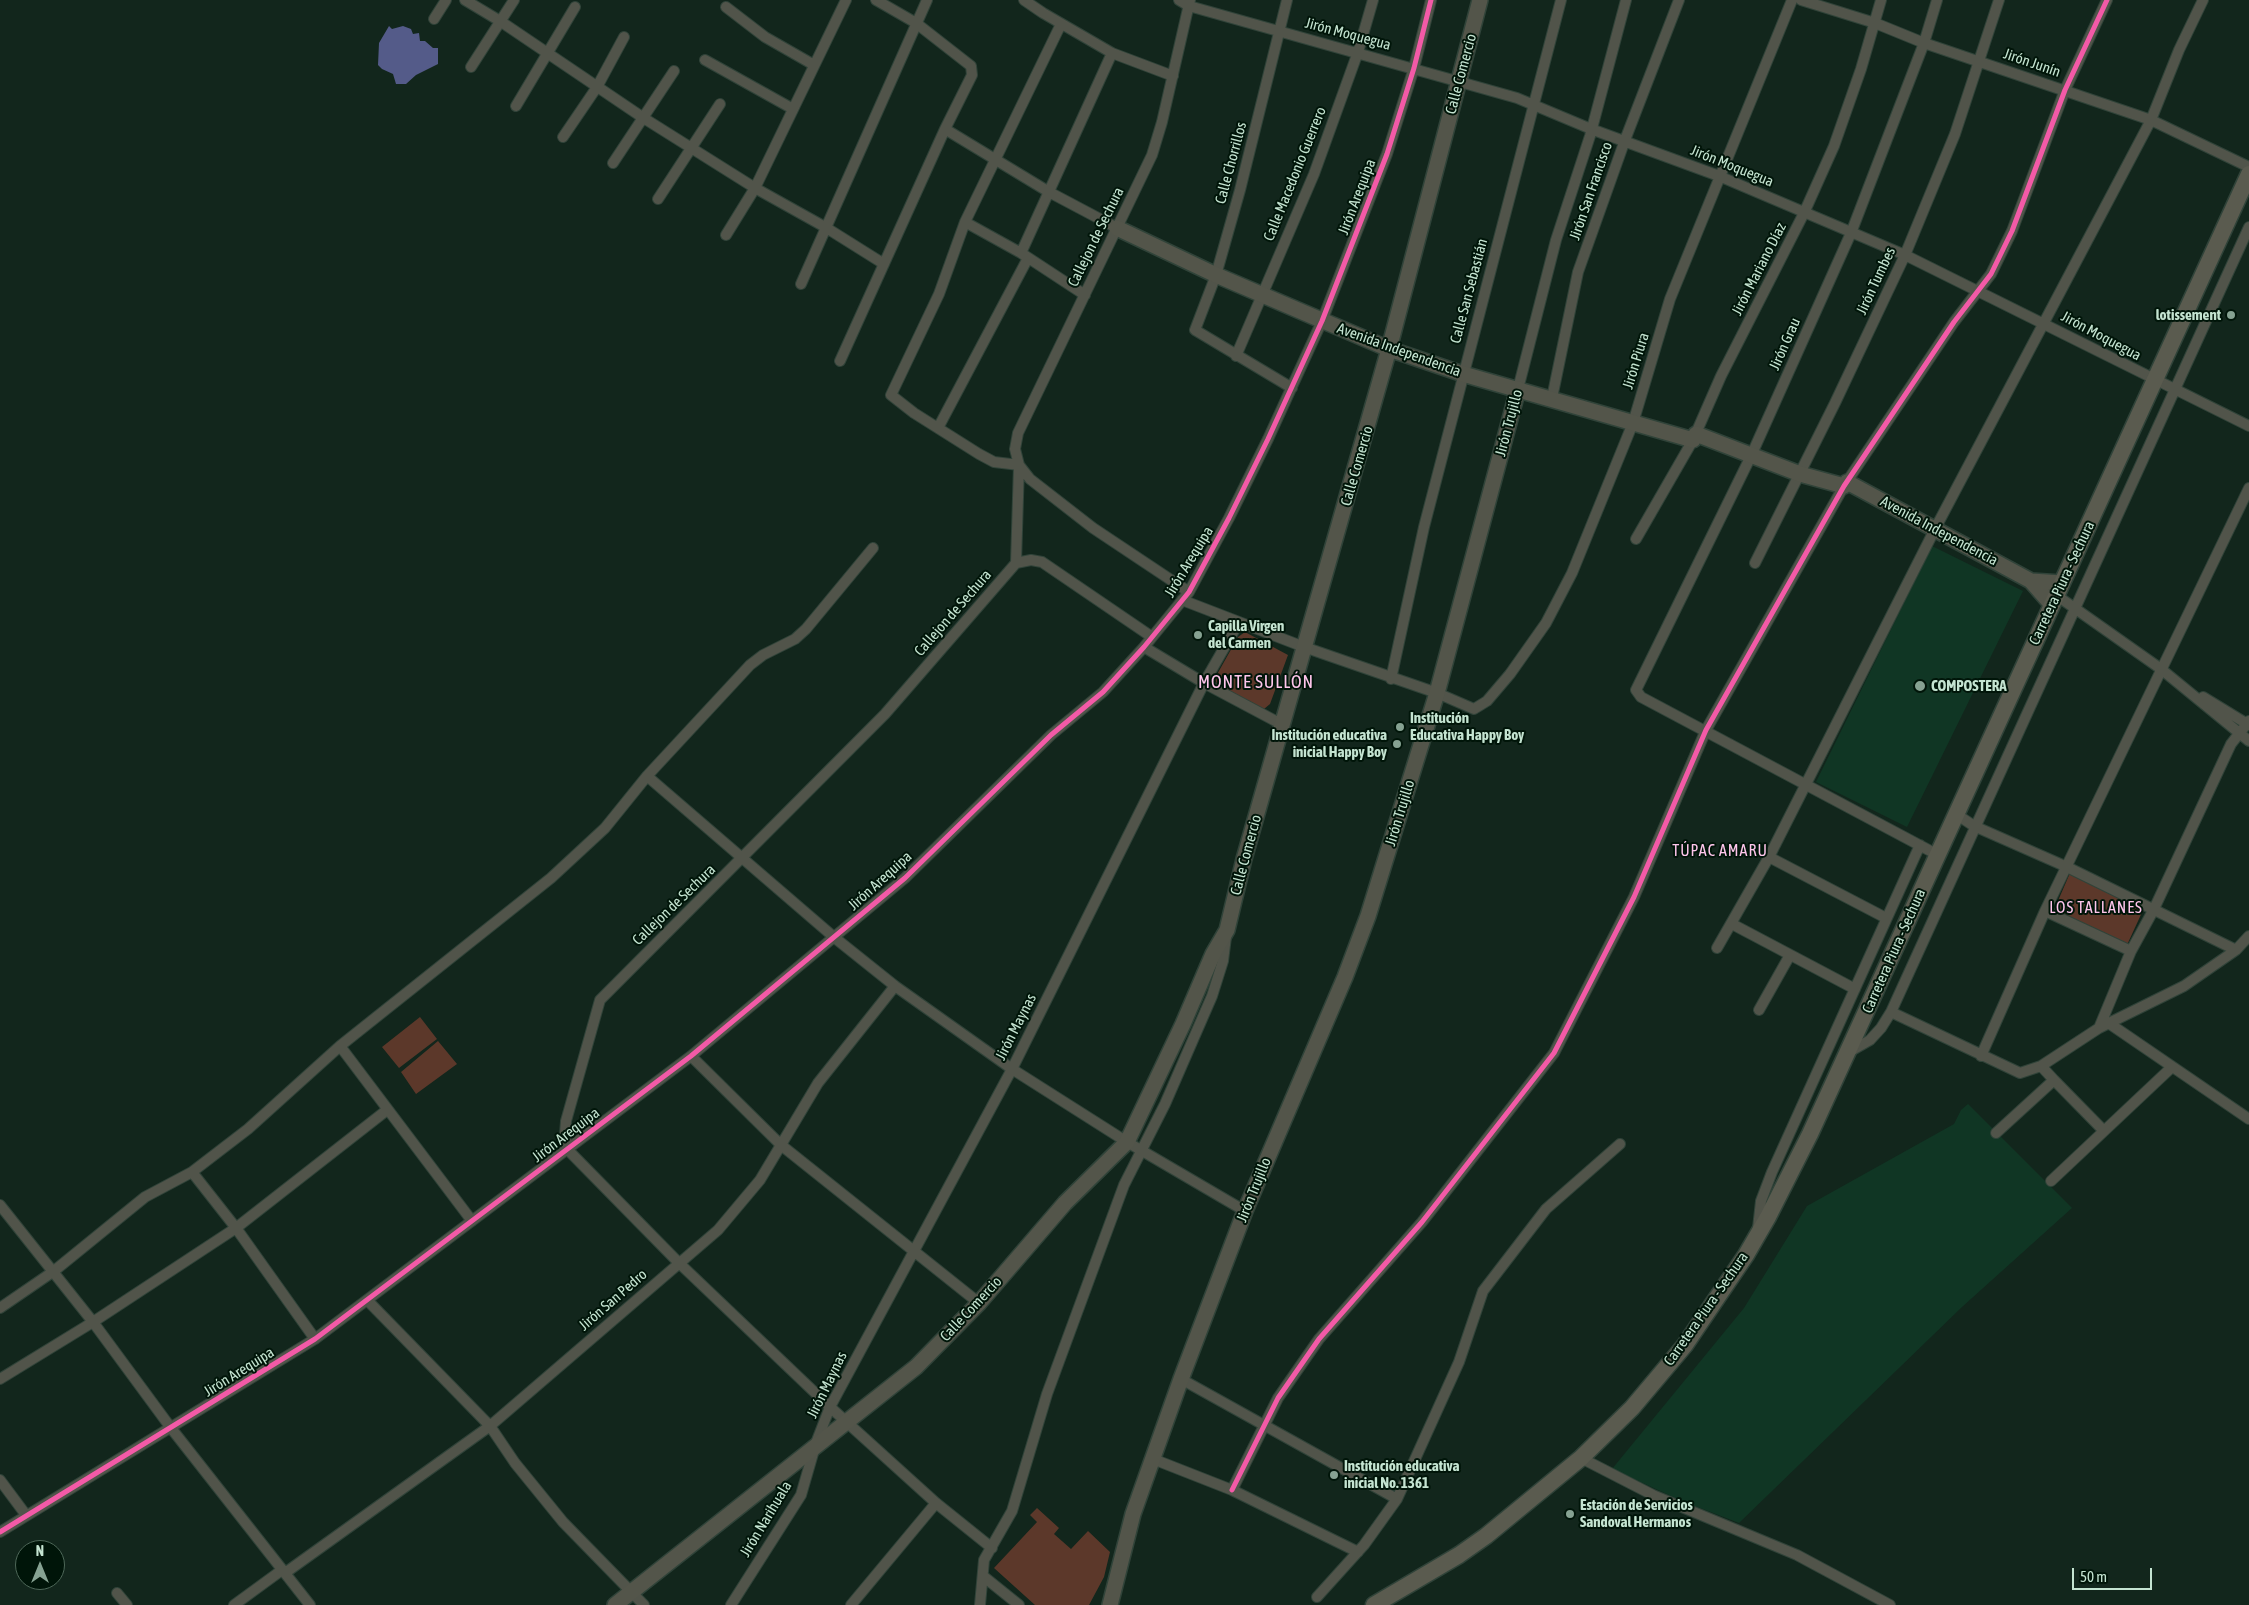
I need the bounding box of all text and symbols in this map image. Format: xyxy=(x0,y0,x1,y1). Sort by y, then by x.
street label: Jirón Moquegua xyxy=(1303,14,1393,54)
street label: Calle Comercio xyxy=(1442,32,1480,116)
street label: Jirón Junín xyxy=(2001,45,2063,81)
street label: Calle Macedonio Guerrero xyxy=(1260,104,1330,244)
street label: Calle Chorrillos xyxy=(1211,120,1251,206)
street label: Jirón San Francisco xyxy=(1566,140,1616,242)
street label: Jirón Moquegua xyxy=(1688,141,1776,191)
street label: Jirón Arequipa xyxy=(1334,157,1380,237)
street label: Callejon de Sechura xyxy=(1064,184,1128,290)
street label: Jirón Mariano Díaz xyxy=(1728,220,1790,318)
street label: Calle San Sebastián xyxy=(1446,237,1492,345)
street label: Jirón Tumbes xyxy=(1853,245,1899,317)
place label: lotissement xyxy=(2156,306,2221,324)
street label: Jirón Moquegua xyxy=(2058,307,2144,365)
marker: lotissement xyxy=(2225,309,2237,321)
street label: Jirón Grau xyxy=(1766,315,1804,373)
street label: Avenida Independencia xyxy=(1335,319,1463,381)
street label: Jirón Piura xyxy=(1619,331,1653,391)
street label: Jirón Trujillo xyxy=(1491,388,1527,458)
street label: Calle Comercio xyxy=(1337,424,1377,508)
street label: Avenida Independencia xyxy=(1877,492,2001,570)
street label: Carretera Piura - Sechura xyxy=(2025,518,2099,648)
street label: Jirón Arequipa xyxy=(1161,523,1217,601)
street label: Callejon de Sechura xyxy=(911,566,995,660)
place label: Capilla Virgen del Carmen xyxy=(1208,617,1284,652)
marker: Capilla Virgen del Carmen xyxy=(1192,629,1204,641)
district label: MONTE SULLÓN xyxy=(1196,671,1316,693)
place label: COMPOSTERA xyxy=(1931,677,2006,695)
marker: COMPOSTERA xyxy=(1913,679,1927,693)
place label: Institución Educativa Happy Boy xyxy=(1410,709,1524,744)
marker: Institución Educativa Happy Boy xyxy=(1394,721,1406,733)
place label: Institución educativa inicial Happy Boy xyxy=(1272,726,1387,761)
marker: Institución educativa inicial Happy Boy xyxy=(1391,738,1403,750)
street label: Jirón Trujillo xyxy=(1381,778,1419,848)
street label: Calle Comercio xyxy=(1227,813,1265,897)
district label: TÚPAC AMARU xyxy=(1671,841,1769,861)
street label: Jirón Arequipa xyxy=(844,848,916,914)
street label: Callejon de Sechura xyxy=(629,861,719,949)
street label: Carretera Piura - Sechura xyxy=(1858,886,1930,1016)
district label: LOS TALLANES xyxy=(2048,898,2144,918)
street label: Jirón Maynas xyxy=(992,991,1040,1063)
street label: Jirón Arequipa xyxy=(529,1104,603,1166)
street label: Jirón Trujillo xyxy=(1233,1155,1275,1225)
street label: Carretera Piura - Sechura xyxy=(1660,1249,1752,1369)
street label: Jirón San Pedro xyxy=(575,1266,651,1334)
street label: Calle Comercio xyxy=(936,1273,1006,1345)
street label: Jirón Arequipa xyxy=(201,1343,277,1401)
street label: Jirón Maynas xyxy=(803,1349,851,1421)
place label: Institución educativa inicial No. 1361 xyxy=(1344,1457,1459,1492)
marker: Institución educativa inicial No. 1361 xyxy=(1328,1469,1340,1481)
street label: Jirón Narihuala xyxy=(736,1478,796,1560)
place label: Estación de Servicios Sandoval Hermanos xyxy=(1580,1496,1693,1531)
marker: Estación de Servicios Sandoval Hermanos xyxy=(1564,1508,1576,1520)
north arrow xyxy=(15,1540,65,1590)
text: N xyxy=(36,1543,44,1559)
scale bar xyxy=(2074,1558,2154,1590)
text: 50 m xyxy=(2080,1568,2107,1585)

